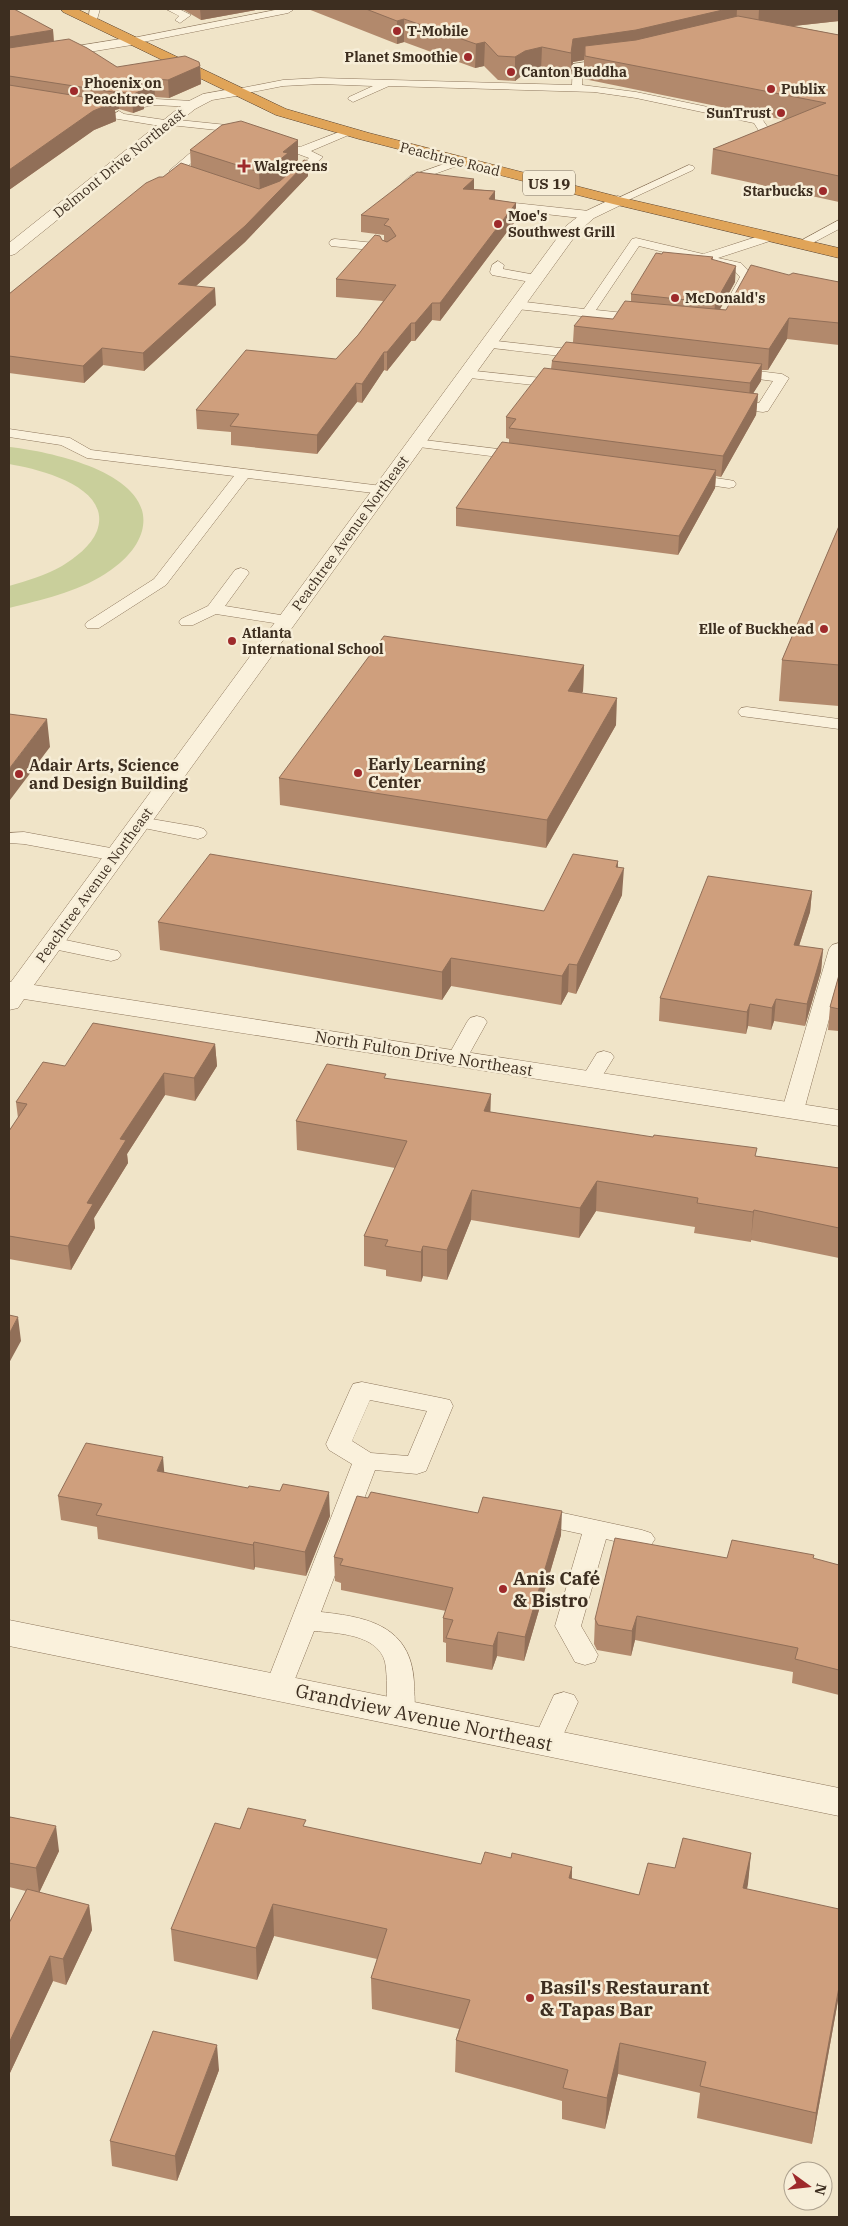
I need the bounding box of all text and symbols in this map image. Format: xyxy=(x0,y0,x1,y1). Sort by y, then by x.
place label: T-Mobile xyxy=(407,22,469,40)
marker: T-Mobile xyxy=(391,25,403,37)
place label: Planet Smoothie xyxy=(345,48,458,66)
marker: Planet Smoothie xyxy=(462,51,474,63)
place label: Canton Buddha xyxy=(521,63,627,81)
marker: Canton Buddha xyxy=(505,66,517,78)
place label: Phoenix on Peachtree xyxy=(84,74,162,108)
place label: Publix xyxy=(781,80,827,98)
marker: Publix xyxy=(765,83,777,95)
marker: Phoenix on Peachtree xyxy=(68,85,80,97)
street label: Delmont Drive Northeast xyxy=(50,104,189,222)
place label: SunTrust xyxy=(706,104,771,122)
marker: SunTrust xyxy=(775,107,787,119)
street label: Peachtree Road xyxy=(398,138,502,180)
place label: Walgreens xyxy=(254,157,328,175)
marker: Walgreens xyxy=(238,160,250,172)
road number: US 19 xyxy=(523,170,575,196)
place label: Starbucks xyxy=(743,182,813,200)
marker: Starbucks xyxy=(817,185,829,197)
place label: Moe's Southwest Grill xyxy=(508,207,615,241)
marker: Moe's Southwest Grill xyxy=(492,218,504,230)
place label: McDonald's xyxy=(685,289,765,307)
marker: McDonald's xyxy=(669,292,681,304)
street label: Peachtree Avenue Northeast xyxy=(288,452,412,614)
place label: Elle of Buckhead xyxy=(699,620,814,638)
marker: Elle of Buckhead xyxy=(818,623,830,635)
place label: Atlanta International School xyxy=(242,624,384,658)
marker: Atlanta International School xyxy=(226,635,238,647)
place label: Early Learning Center xyxy=(368,754,486,792)
place label: Adair Arts, Science and Design Building xyxy=(29,755,189,793)
marker: Early Learning Center xyxy=(352,767,364,779)
marker: Adair Arts, Science and Design Building xyxy=(13,768,25,780)
street label: Peachtree Avenue Northeast xyxy=(32,804,156,966)
street label: North Fulton Drive Northeast xyxy=(314,1026,535,1080)
place label: Anis Café & Bistro xyxy=(513,1566,600,1612)
marker: Anis Café & Bistro xyxy=(497,1583,509,1595)
street label: Grandview Avenue Northeast xyxy=(293,1678,555,1756)
place label: Basil's Restaurant & Tapas Bar xyxy=(540,1975,709,2021)
marker: Basil's Restaurant & Tapas Bar xyxy=(524,1992,536,2004)
north arrow xyxy=(783,2161,833,2211)
text: N xyxy=(810,2182,831,2197)

